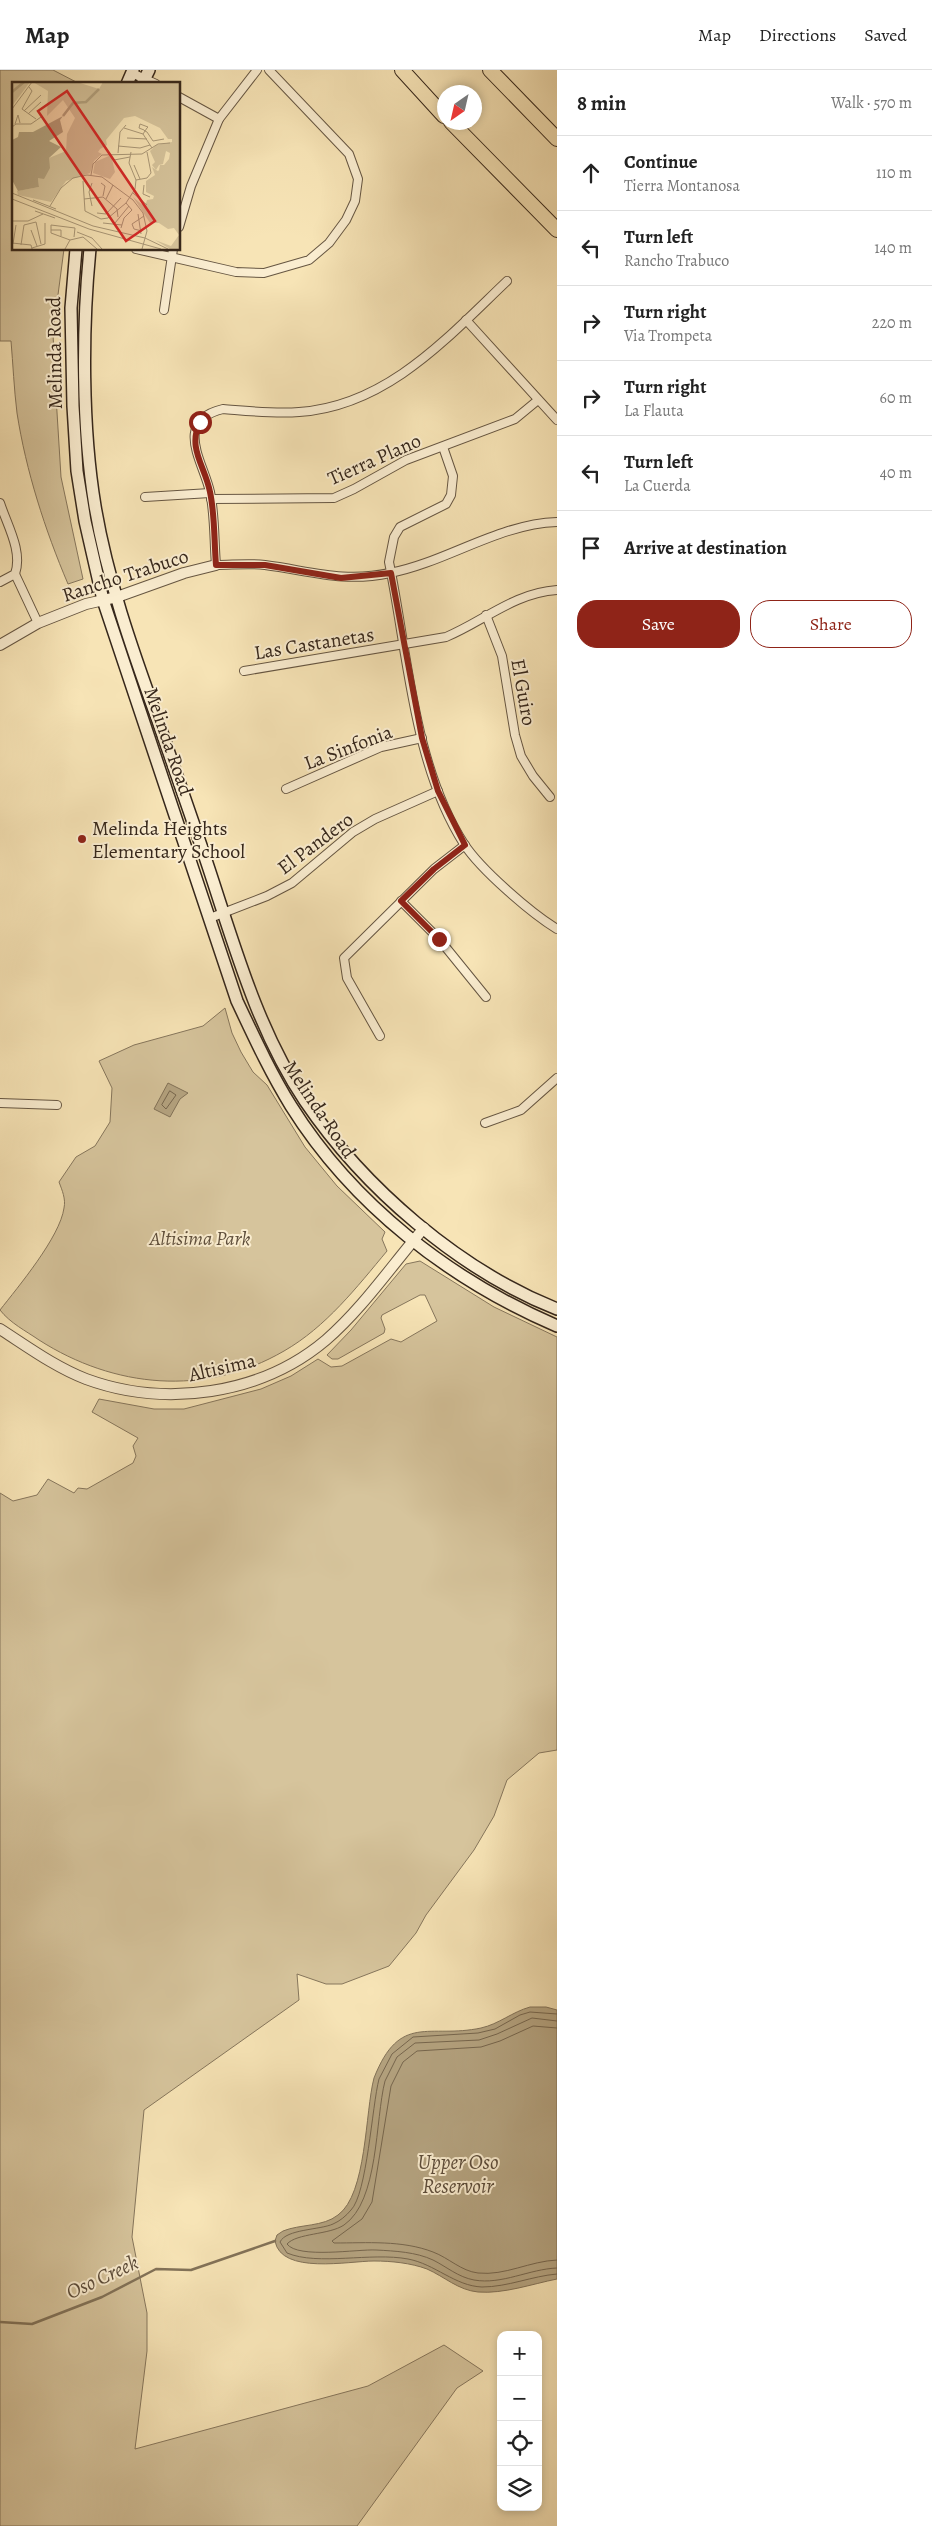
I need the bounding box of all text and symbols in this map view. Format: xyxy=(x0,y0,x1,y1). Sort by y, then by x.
text: Map xyxy=(25,19,69,51)
text: Map xyxy=(698,23,731,47)
text: Directions xyxy=(759,23,836,47)
text: Saved xyxy=(864,23,907,47)
inset map xyxy=(12,82,180,250)
north arrow xyxy=(437,85,482,130)
text: 8 min xyxy=(577,89,626,117)
text: Walk · 570 m xyxy=(831,92,912,114)
text: Continue xyxy=(624,149,698,175)
icon: ahead xyxy=(577,159,605,187)
text: 110 m xyxy=(876,162,912,184)
text: Tierra Montanosa xyxy=(624,175,740,197)
text: Turn left xyxy=(624,224,693,250)
icon: left xyxy=(577,234,605,262)
text: 140 m xyxy=(874,237,912,259)
text: Rancho Trabuco xyxy=(624,250,729,272)
street label: Melinda Road xyxy=(40,296,69,410)
text: Turn right xyxy=(624,299,706,325)
icon: right xyxy=(577,309,605,337)
text: 220 m xyxy=(872,312,912,334)
text: Via Trompeta xyxy=(624,325,712,347)
text: Turn right xyxy=(624,374,706,400)
icon: right xyxy=(577,384,605,412)
text: 60 m xyxy=(880,387,912,409)
text: La Flauta xyxy=(624,400,684,422)
route start xyxy=(189,411,212,434)
street label: Tierra Plano xyxy=(323,427,425,492)
text: Turn left xyxy=(624,449,693,475)
icon: left xyxy=(577,459,605,487)
text: 40 m xyxy=(880,462,912,484)
text: La Cuerda xyxy=(624,475,691,497)
icon: arrive xyxy=(577,534,605,562)
text: Arrive at destination xyxy=(624,535,787,561)
street label: Rancho Trabuco xyxy=(58,542,192,609)
button: Save xyxy=(577,600,740,648)
button: Share xyxy=(750,600,912,648)
street label: Las Castanetas xyxy=(252,621,376,666)
street label: El Guiro xyxy=(504,657,543,728)
street label: Melinda Road xyxy=(137,684,200,799)
street label: La Sinfonia xyxy=(300,718,397,777)
street label: El Pandero xyxy=(272,806,359,881)
place label: Melinda Heights Elementary School xyxy=(92,815,245,865)
marker: Melinda Heights Elementary School xyxy=(76,833,88,845)
route end xyxy=(428,928,451,951)
street label: Melinda Road xyxy=(277,1055,362,1164)
park label: Altisima Park xyxy=(149,1225,250,1252)
street label: Altisima xyxy=(185,1347,259,1389)
water label: Upper Oso Reservoir xyxy=(418,2148,498,2200)
water label: Oso Creek xyxy=(61,2248,143,2306)
map controls xyxy=(497,2331,542,2511)
button: + xyxy=(497,2331,542,2376)
button: − xyxy=(497,2376,542,2421)
button: locate xyxy=(497,2421,542,2466)
button: layers xyxy=(497,2466,542,2511)

